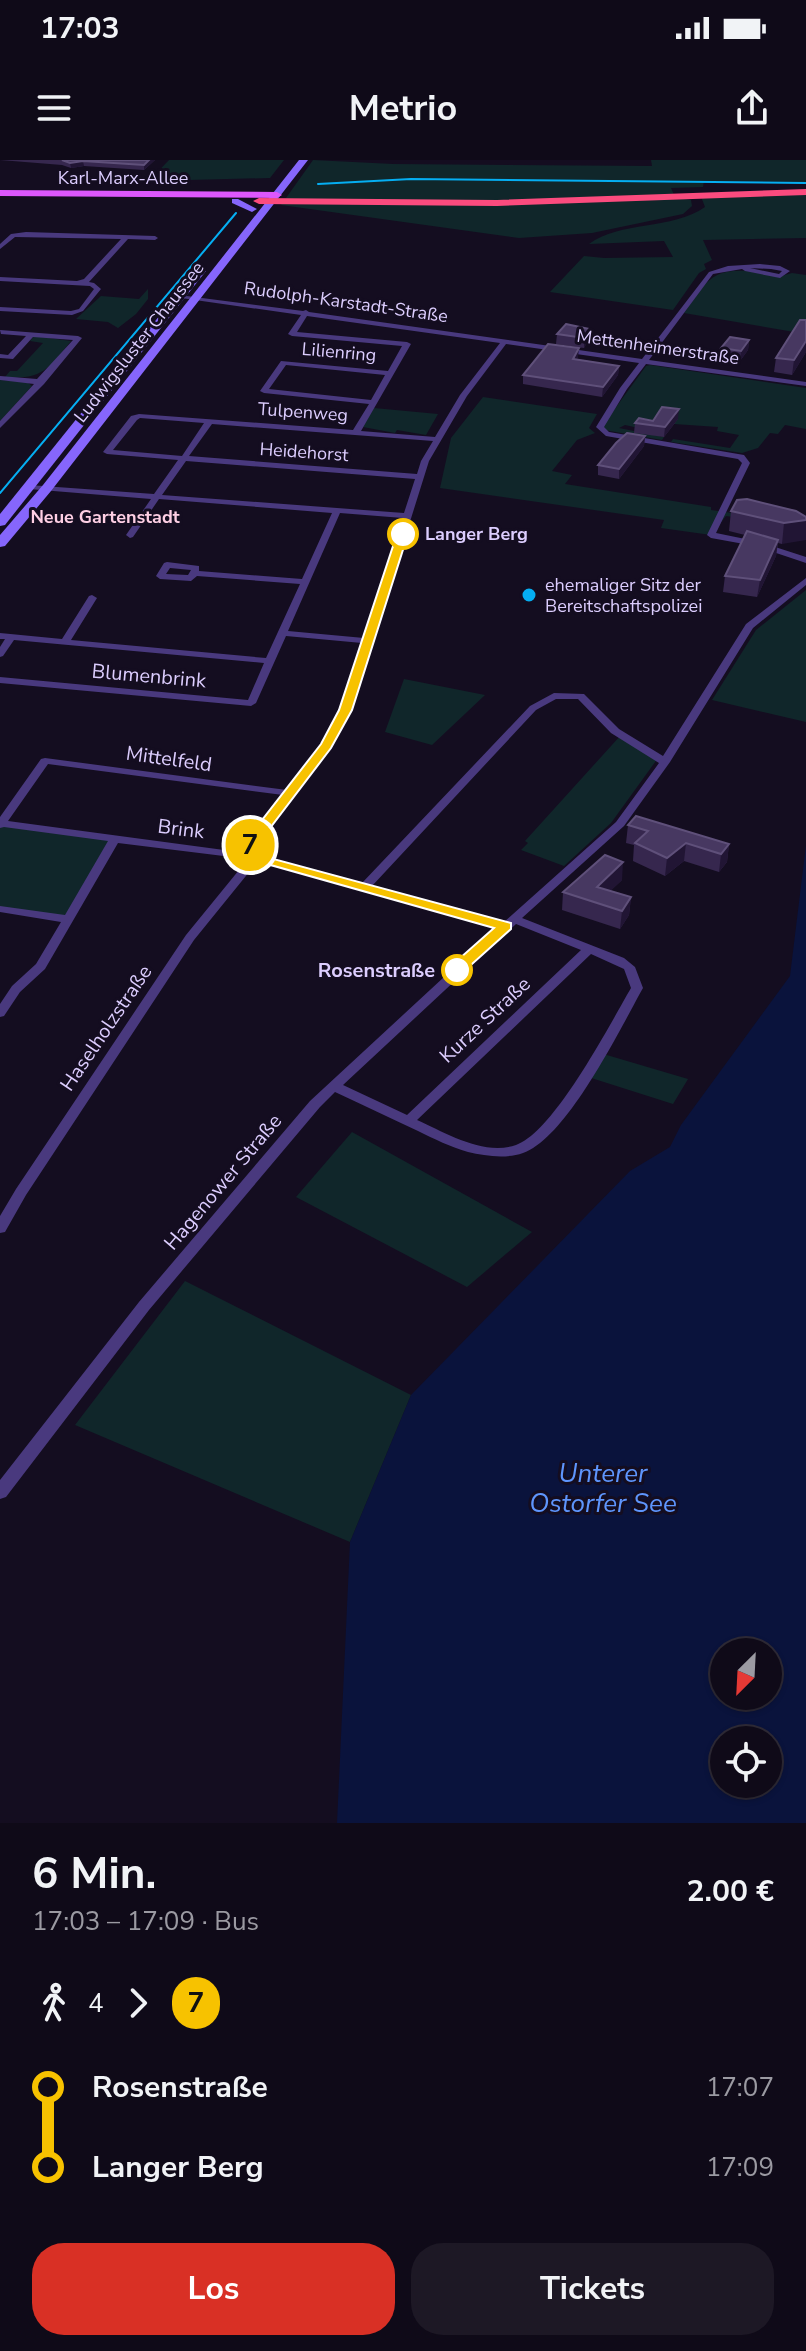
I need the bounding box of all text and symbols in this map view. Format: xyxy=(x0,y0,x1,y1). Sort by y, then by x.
text: 17:03 xyxy=(40,8,119,49)
text: Metrio xyxy=(349,84,457,133)
icon: menu xyxy=(32,86,76,130)
icon: share xyxy=(730,86,774,130)
street label: Karl-Marx-Allee xyxy=(58,166,188,190)
street label: Ludwigsluster Chaussee xyxy=(69,257,209,427)
street label: Rudolph-Karstadt-Straße xyxy=(243,276,449,328)
street label: Mettenheimerstraße xyxy=(575,324,741,370)
street label: Lilienring xyxy=(301,337,377,367)
street label: Tulpenweg xyxy=(257,397,349,427)
street label: Heidehorst xyxy=(259,437,350,467)
district label: Neue Gartenstadt xyxy=(30,505,180,529)
marker: Langer Berg xyxy=(388,519,418,549)
place label: Langer Berg xyxy=(425,522,528,546)
place label: ehemaliger Sitz der Bereitschaftspolizei xyxy=(545,573,702,618)
marker: ehemaliger Sitz der Bereitschaftspolizei xyxy=(520,586,538,604)
street label: Blumenbrink xyxy=(91,658,208,695)
street label: Mittelfeld xyxy=(124,740,214,778)
street label: Brink xyxy=(156,813,207,845)
line badge: 7 xyxy=(224,819,276,871)
text: 7 xyxy=(242,826,258,864)
marker: Rosenstraße xyxy=(442,955,472,985)
place label: Rosenstraße xyxy=(318,957,435,984)
street label: Haselholzstraße xyxy=(54,960,158,1096)
street label: Kurze Straße xyxy=(434,971,536,1069)
street label: Hagenower Straße xyxy=(158,1108,288,1256)
water label: Unterer Ostorfer See xyxy=(529,1456,677,1521)
north arrow xyxy=(710,1638,782,1710)
map controls xyxy=(710,1638,782,1798)
button: locate xyxy=(710,1726,782,1798)
text: 6 Min. xyxy=(32,1844,156,1904)
text: 2.00 € xyxy=(686,1871,774,1912)
text: 17:03 – 17:09 · Bus xyxy=(32,1904,259,1939)
icon: walk xyxy=(32,1981,76,2025)
icon: forward xyxy=(116,1981,160,2025)
text: 7 xyxy=(188,1984,204,2022)
text: 4 xyxy=(88,1986,104,2021)
text: Rosenstraße xyxy=(92,2067,268,2108)
text: 17:07 xyxy=(706,2070,774,2105)
text: Langer Berg xyxy=(92,2147,264,2188)
text: 17:09 xyxy=(706,2150,774,2185)
button: Los xyxy=(32,2243,395,2335)
button: Tickets xyxy=(411,2243,774,2335)

